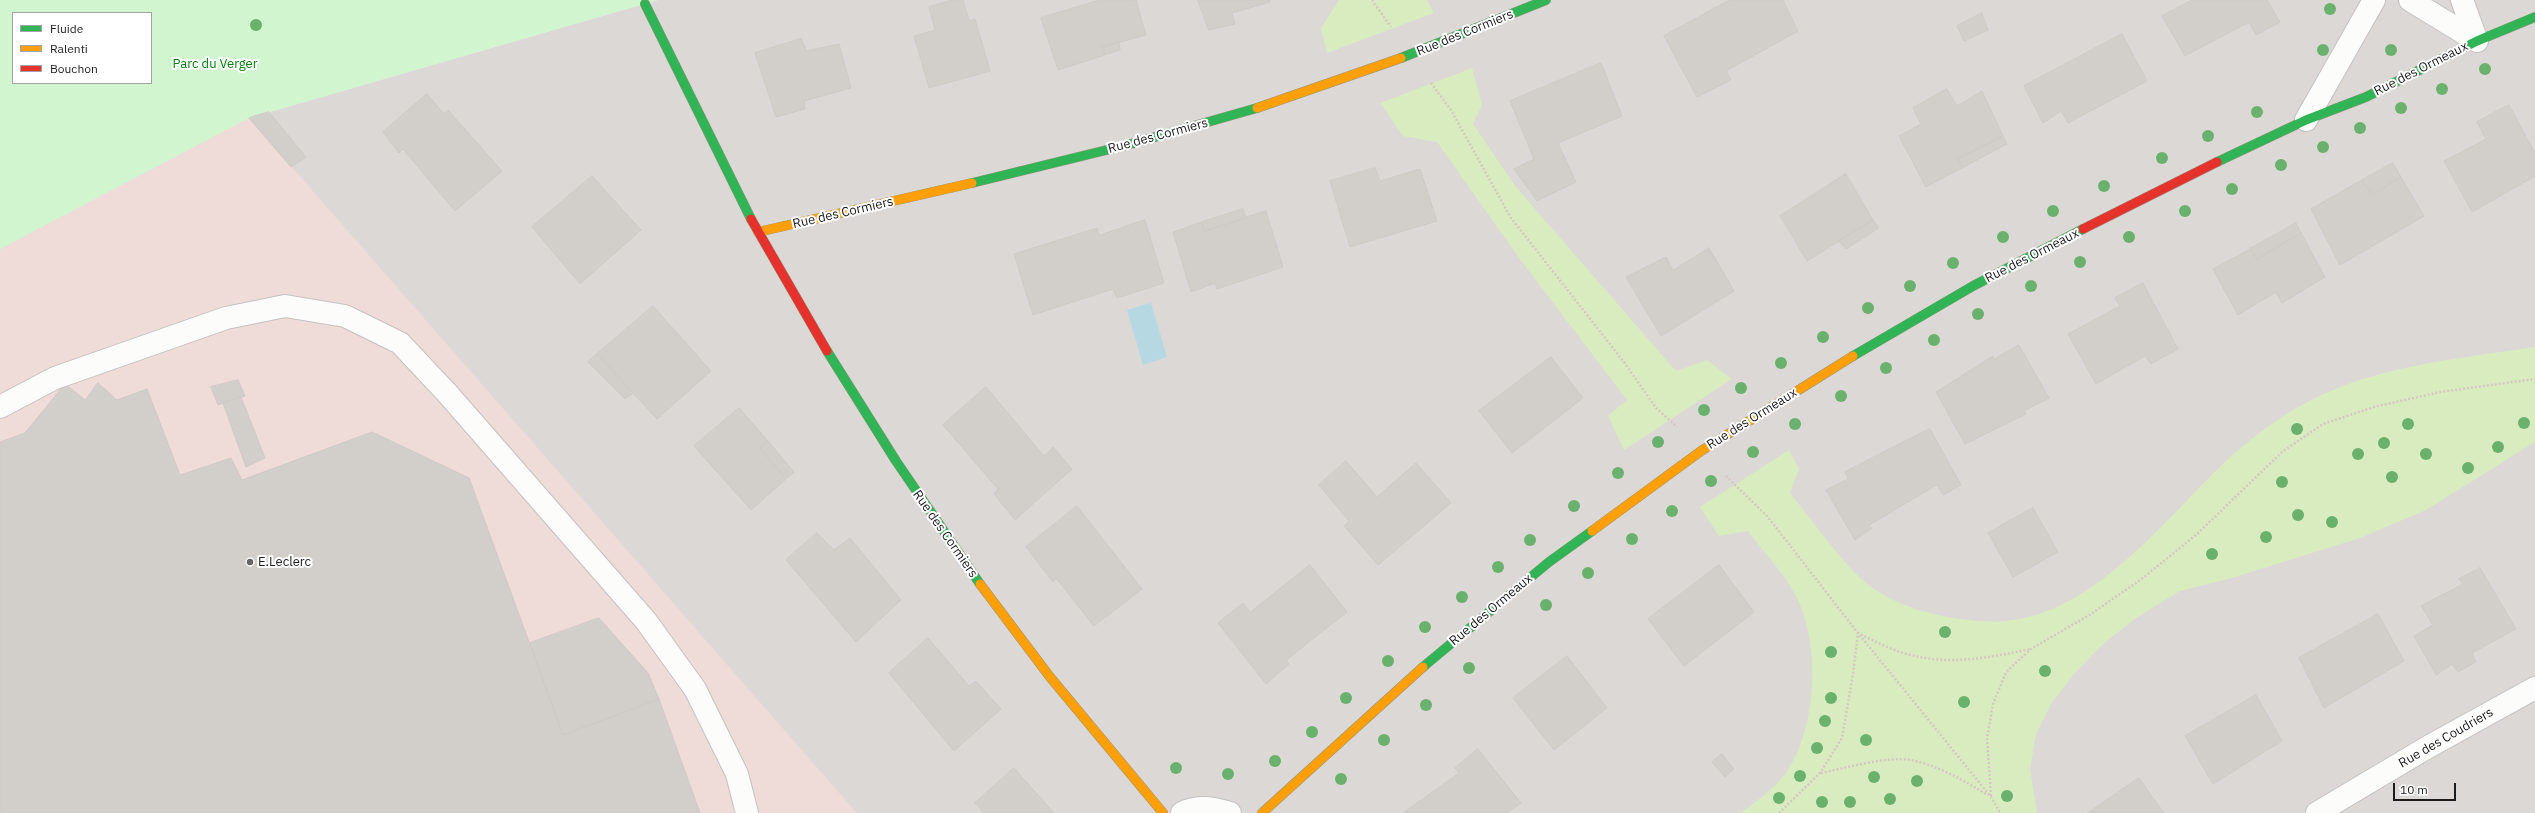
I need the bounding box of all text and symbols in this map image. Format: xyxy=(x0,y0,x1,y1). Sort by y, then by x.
street label: Rue des Cormiers xyxy=(1414,6,1516,60)
legend xyxy=(12,12,152,84)
text: Fluide xyxy=(50,21,83,36)
street label: Rue des Ormeaux xyxy=(2371,39,2471,99)
text: Ralenti xyxy=(50,41,88,56)
park label: Parc du Verger xyxy=(173,56,257,72)
text: Bouchon xyxy=(50,61,98,76)
street label: Rue des Cormiers xyxy=(1106,115,1210,157)
street label: Rue des Cormiers xyxy=(791,194,895,232)
street label: Rue des Ormeaux xyxy=(1982,226,2082,286)
street label: Rue des Ormeaux xyxy=(1704,385,1800,453)
street label: Rue des Cormiers xyxy=(909,487,981,581)
place label: E.Leclerc xyxy=(258,554,311,570)
marker: E.Leclerc xyxy=(245,557,255,567)
street label: Rue des Ormeaux xyxy=(1446,571,1536,649)
street label: Rue des Coudriers xyxy=(2396,705,2496,771)
scale bar xyxy=(2395,775,2458,801)
text: 10 m xyxy=(2400,782,2428,797)

